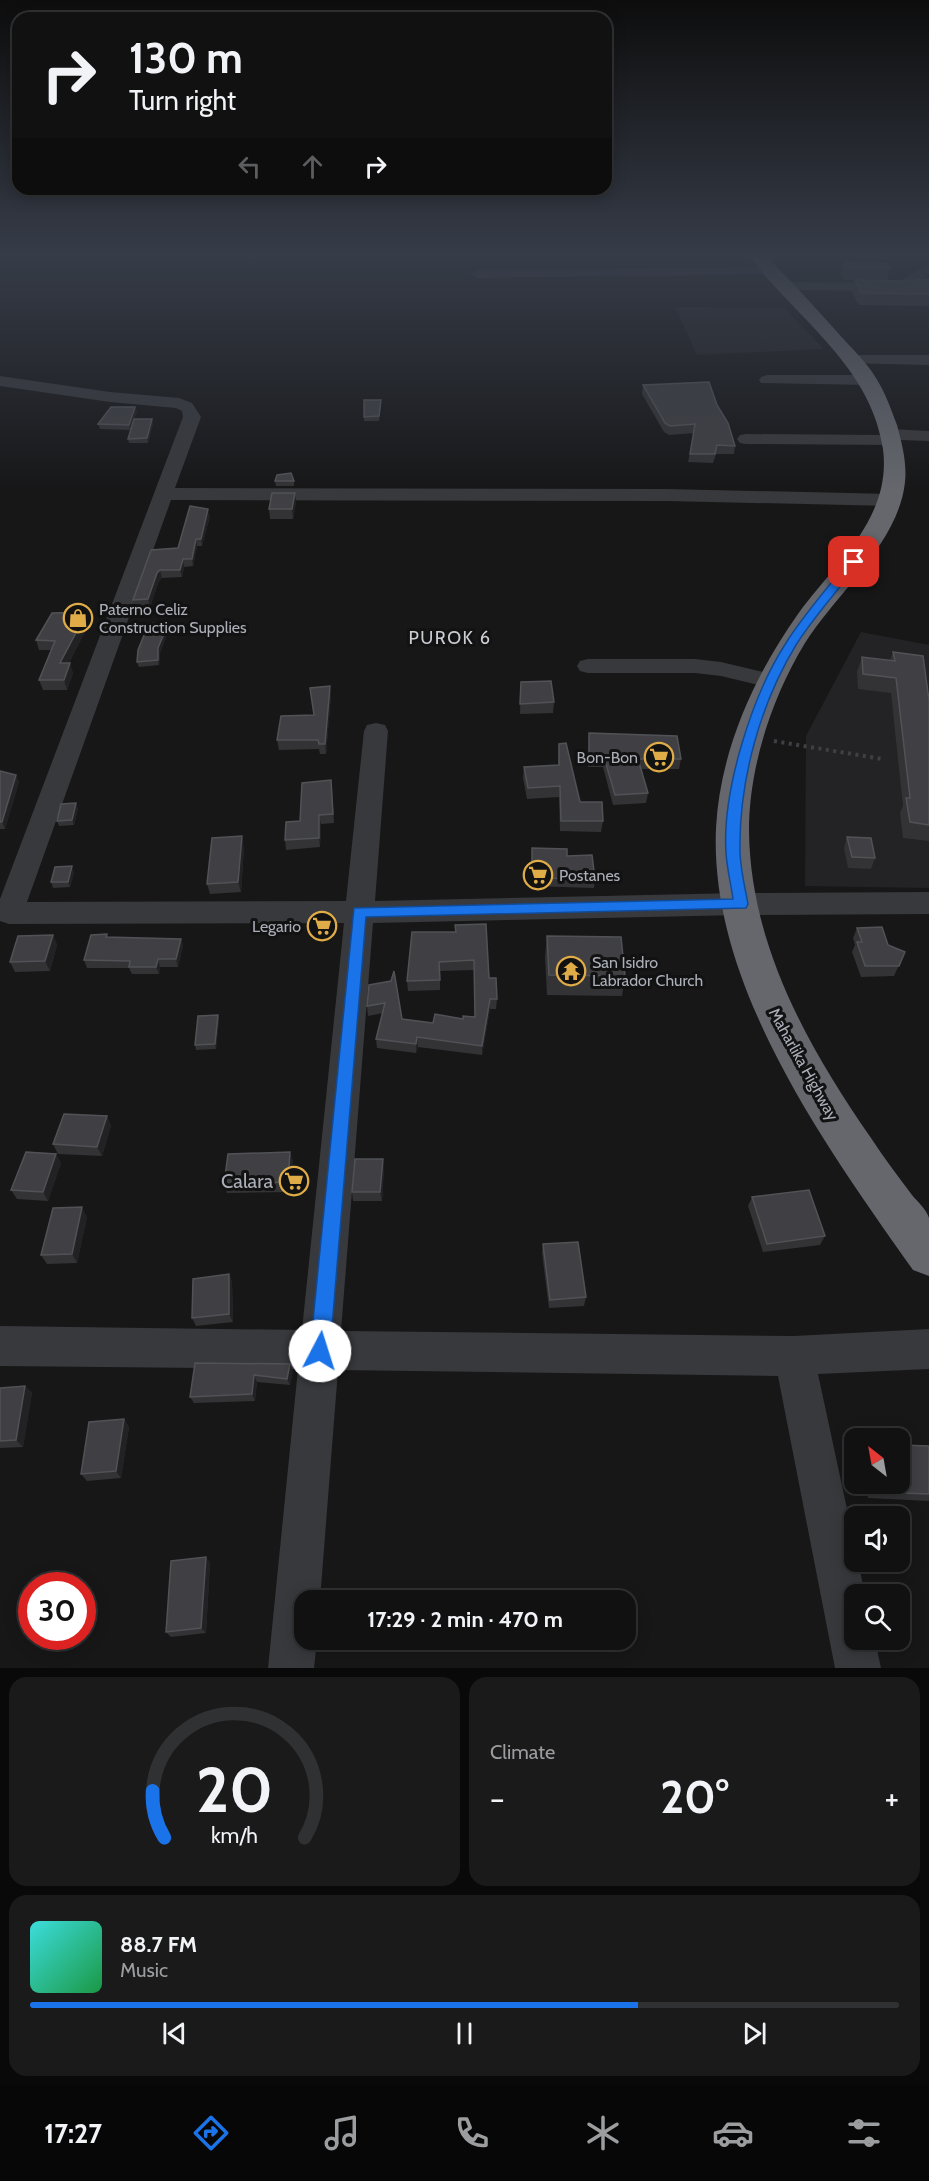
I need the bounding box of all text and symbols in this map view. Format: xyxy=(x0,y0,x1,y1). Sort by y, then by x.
text: 130 m xyxy=(129,32,243,84)
icon: right xyxy=(30,36,108,114)
text: Turn right xyxy=(129,84,236,117)
icon: left xyxy=(233,150,266,183)
icon: ahead xyxy=(296,150,329,183)
icon: right xyxy=(359,150,392,183)
pin xyxy=(828,536,879,587)
icon: arrive xyxy=(837,545,870,578)
place label: Paterno Celiz Construction Supplies xyxy=(99,600,247,637)
shop icon: Paterno Celiz Construction Supplies xyxy=(62,602,94,634)
district label: PUROK 6 xyxy=(408,627,492,649)
supermarket icon: Bon-Bon xyxy=(643,741,675,773)
place label: Bon-Bon xyxy=(577,748,638,767)
supermarket icon: Postanes xyxy=(522,859,554,891)
place label: Postanes xyxy=(559,866,621,885)
supermarket icon: Legario xyxy=(306,910,338,942)
place label: Legario xyxy=(252,917,301,936)
place label: San Isidro Labrador Church xyxy=(592,953,703,990)
temple icon: San Isidro Labrador Church xyxy=(555,955,587,987)
street label: Maharlika Highway xyxy=(765,1005,842,1124)
supermarket icon: Calara xyxy=(278,1165,310,1197)
place label: Calara xyxy=(221,1169,273,1193)
position arrow xyxy=(288,1319,352,1383)
north arrow xyxy=(844,1428,910,1494)
map controls xyxy=(844,1428,910,1650)
button: sound xyxy=(844,1506,910,1572)
speed limit sign: 30 xyxy=(18,1572,96,1650)
button: search xyxy=(844,1584,910,1650)
text: 17:29 · 2 min · 470 m xyxy=(367,1606,563,1633)
text: Climate xyxy=(490,1740,555,1764)
text: 20 xyxy=(196,1752,273,1828)
text: 20° xyxy=(660,1770,729,1824)
text: − xyxy=(490,1778,505,1818)
text: + xyxy=(884,1778,899,1818)
text: km/h xyxy=(211,1823,258,1849)
text: 88.7 FM xyxy=(120,1931,197,1958)
text: Music xyxy=(120,1958,168,1982)
icon: previous xyxy=(158,2017,191,2050)
icon: pause xyxy=(448,2017,481,2050)
icon: next xyxy=(738,2017,771,2050)
icon: directions xyxy=(190,2112,232,2154)
icon: music xyxy=(321,2112,363,2154)
icon: phone xyxy=(451,2112,493,2154)
icon: climate xyxy=(582,2112,624,2154)
icon: car xyxy=(712,2112,754,2154)
icon: filters xyxy=(843,2112,885,2154)
text: 17:27 xyxy=(44,2117,102,2150)

